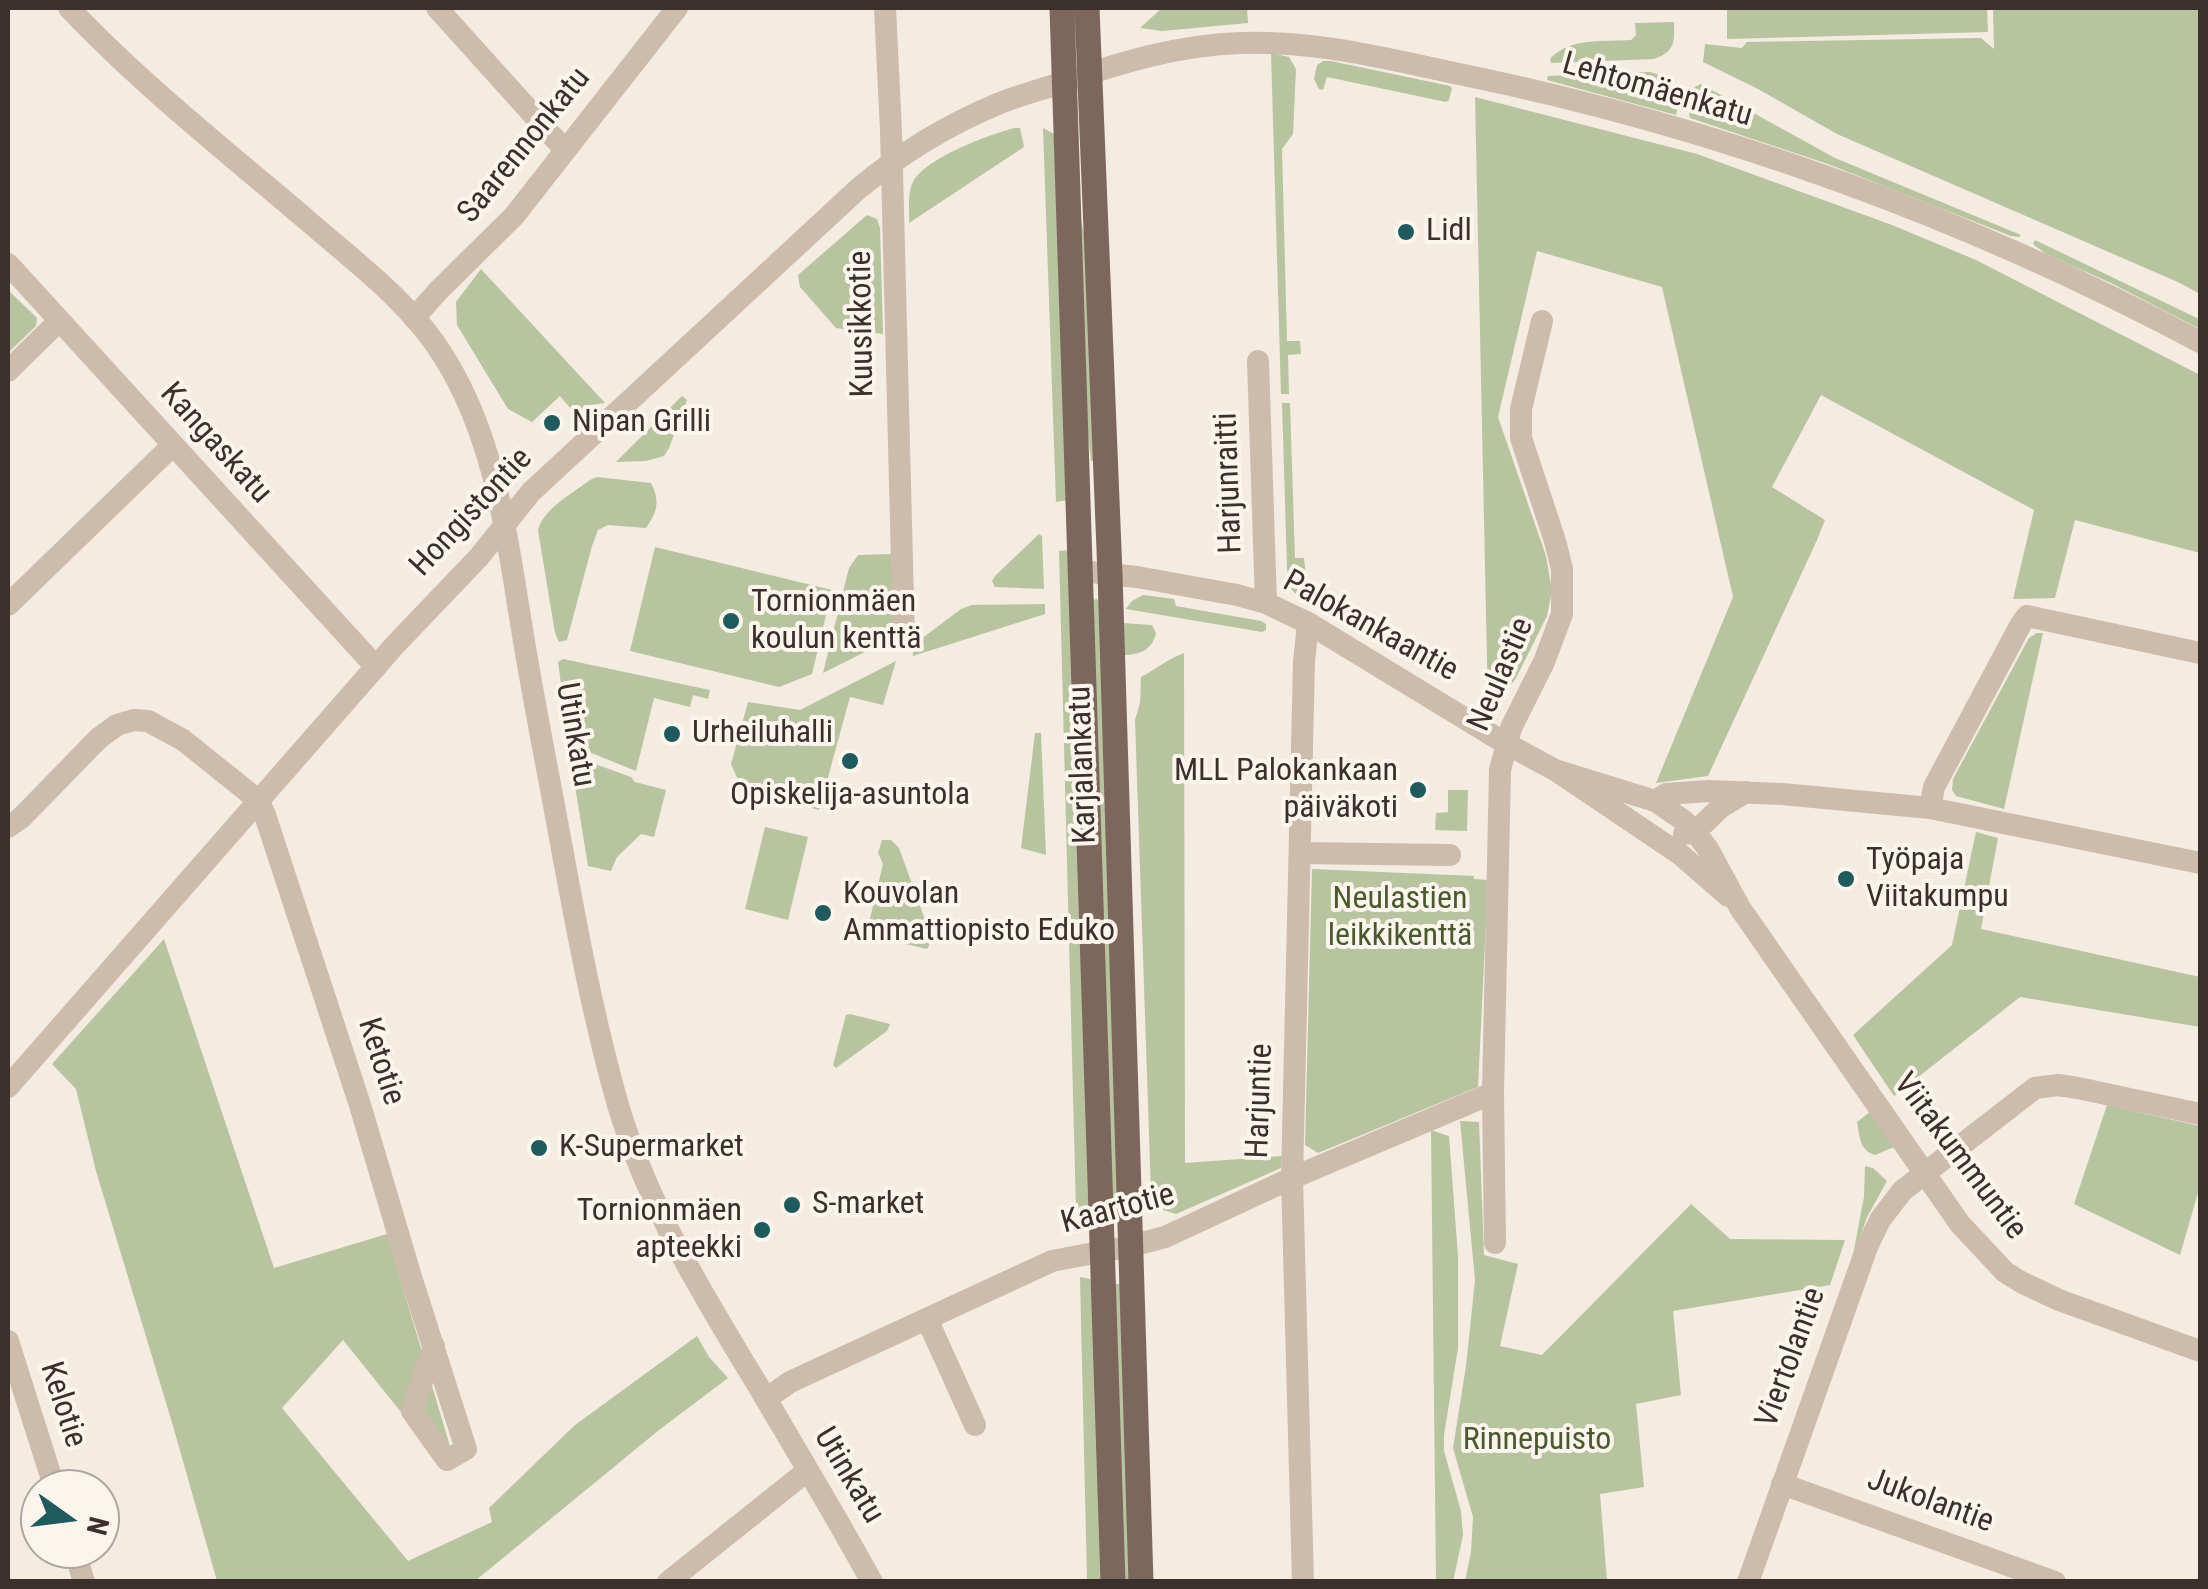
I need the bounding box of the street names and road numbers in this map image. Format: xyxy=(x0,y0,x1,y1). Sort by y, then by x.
street label: Lehtomäenkatu xyxy=(1558,46,1756,136)
street label: Saarennonkatu xyxy=(451,60,599,232)
street label: Kuusikkotie xyxy=(843,250,883,398)
street label: Kangaskatu xyxy=(151,376,279,512)
street label: Harjunraitti xyxy=(1208,412,1252,554)
street label: Hongistontie xyxy=(403,441,541,585)
street label: Palokankaantie xyxy=(1276,563,1464,691)
street label: Neulastie xyxy=(1461,613,1543,737)
street label: Utinkatu xyxy=(546,680,602,790)
street label: Karjalankatu xyxy=(1062,685,1106,845)
street label: Ketotie xyxy=(348,1014,412,1110)
street label: Harjuntie xyxy=(1240,1043,1282,1159)
street label: Viitakummuntie xyxy=(1884,1066,2034,1248)
street label: Kaartotie xyxy=(1057,1176,1179,1244)
street label: Viertolantie xyxy=(1749,1283,1835,1433)
street label: Kelotie xyxy=(30,1358,94,1452)
street label: Utinkatu xyxy=(805,1421,891,1531)
street label: Jukolantie xyxy=(1862,1461,1998,1543)

